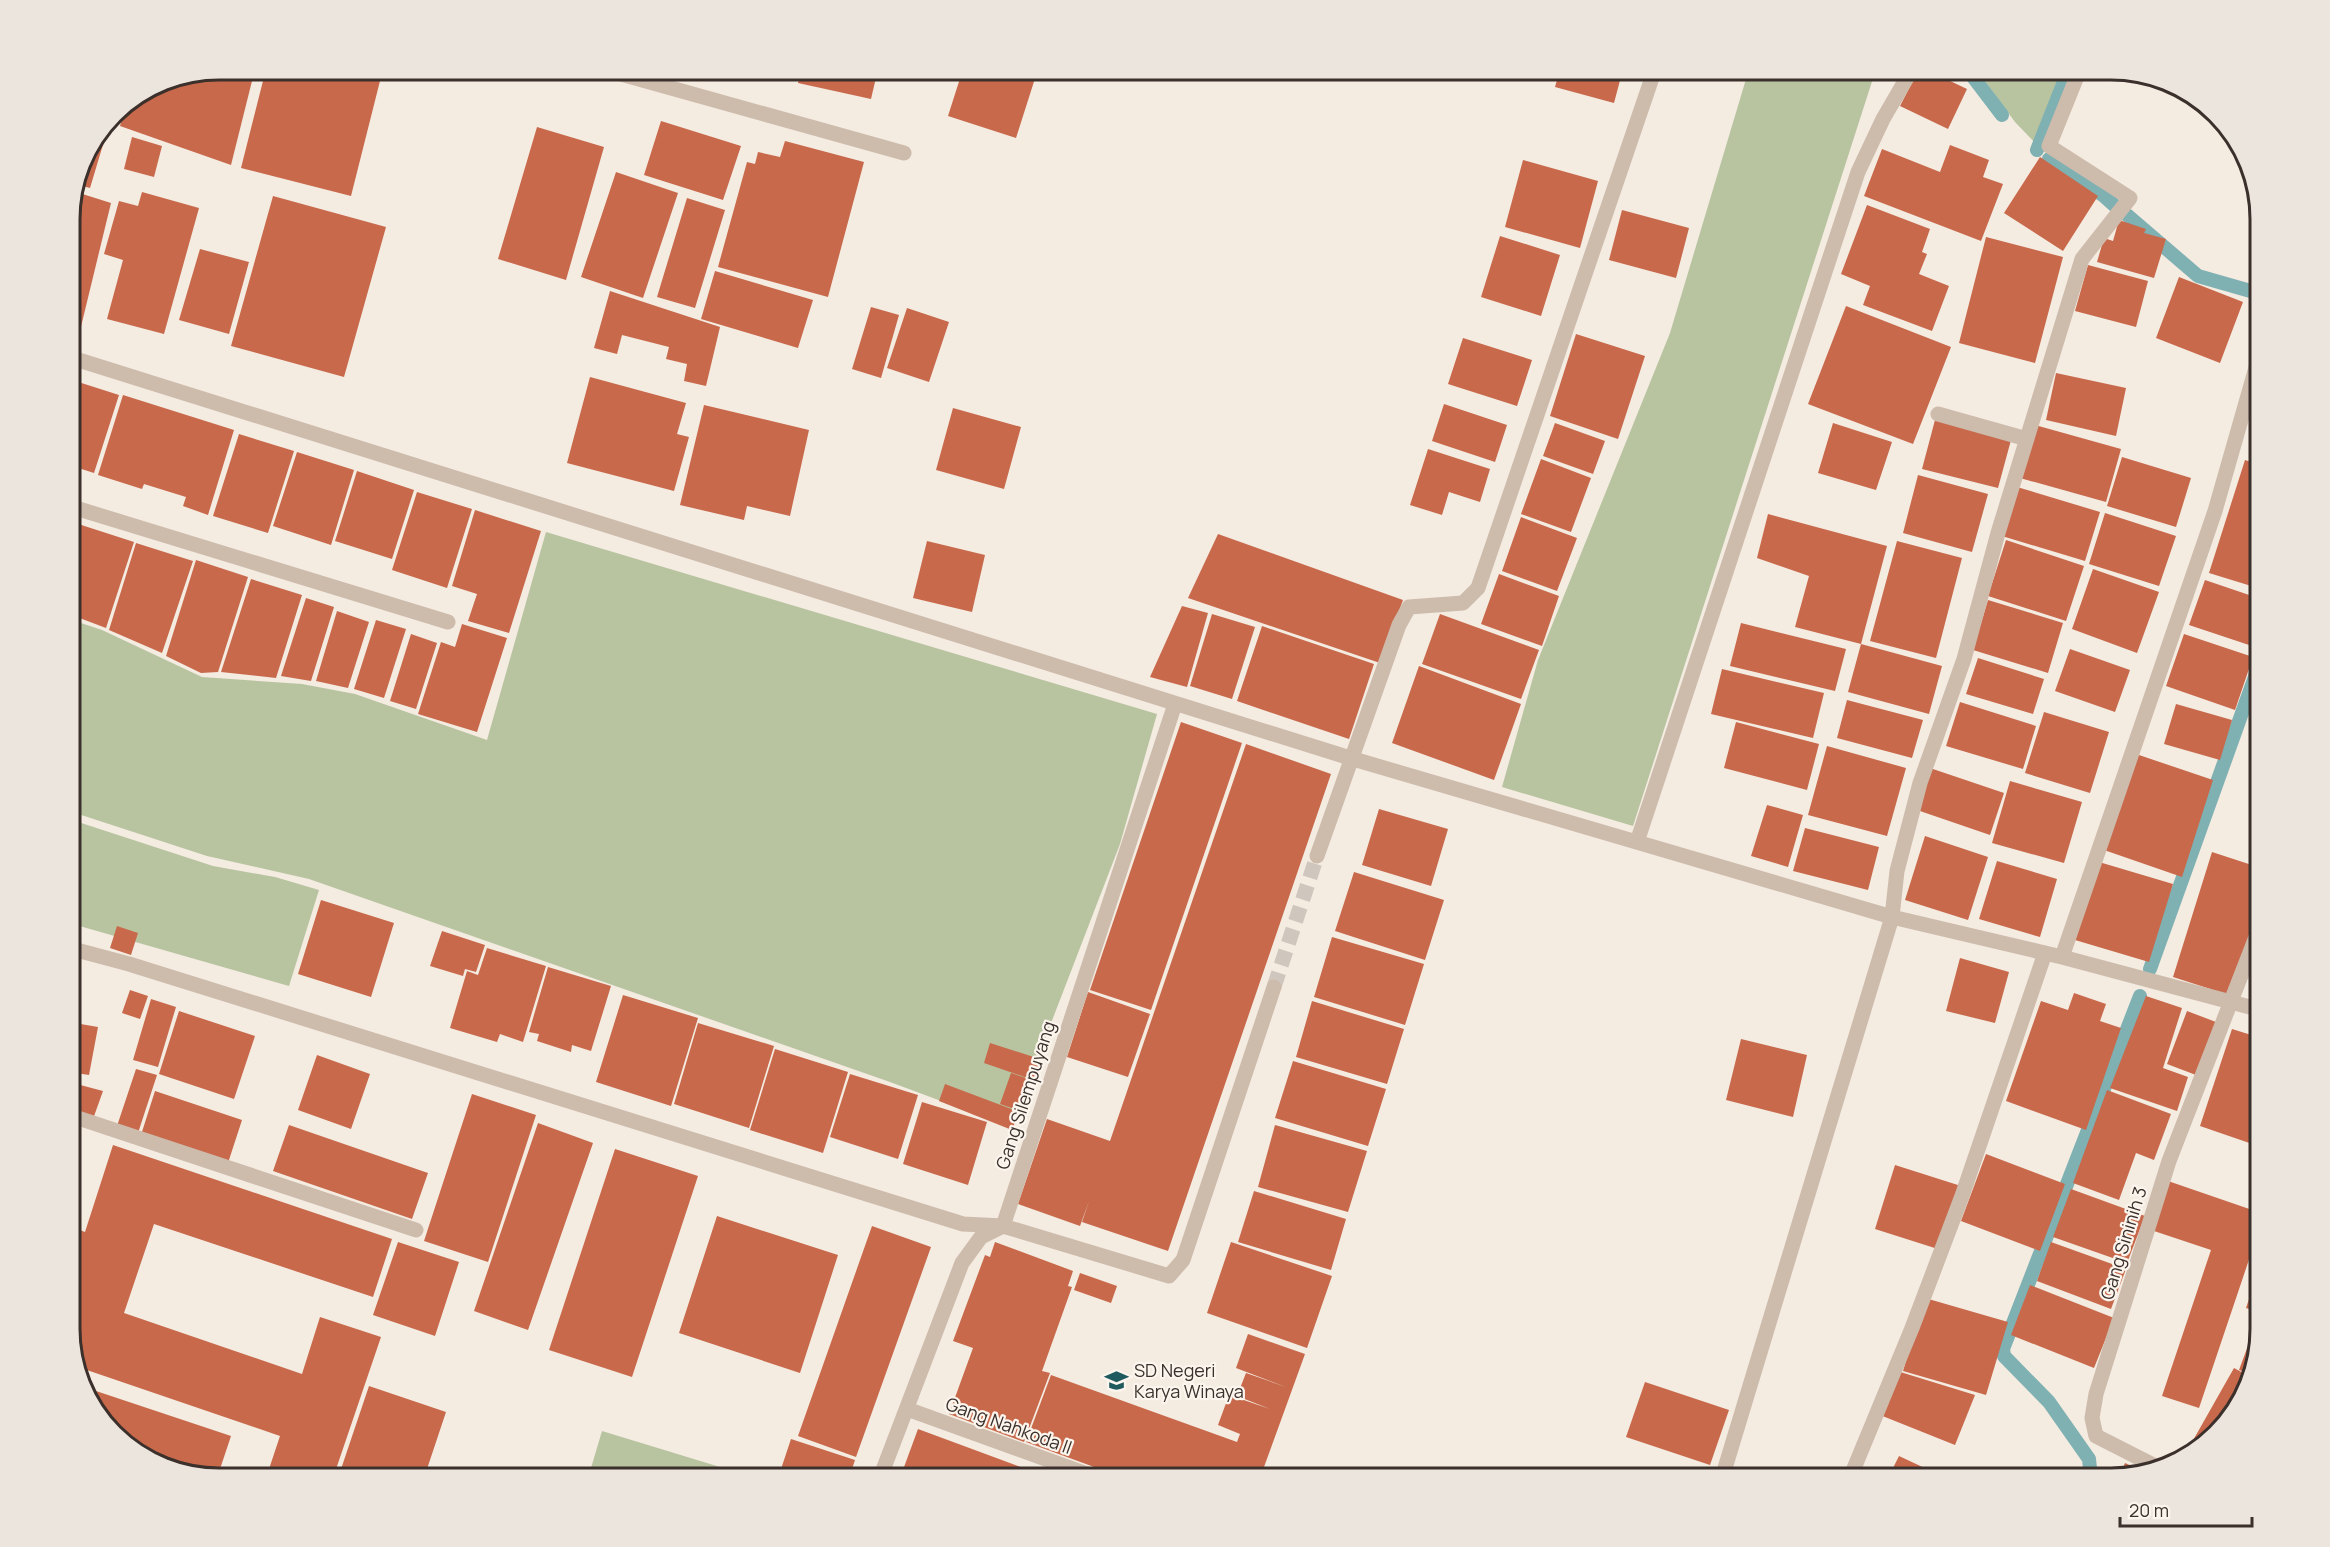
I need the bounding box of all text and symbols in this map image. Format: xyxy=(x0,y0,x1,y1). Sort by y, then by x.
street label: Gang Silempuyang xyxy=(990,1018,1060,1172)
street label: Gang Sininih 3 xyxy=(2094,1184,2152,1302)
place label: SD Negeri Karya Winaya xyxy=(1134,1358,1244,1403)
school or university icon: SD Negeri Karya Winaya xyxy=(1103,1367,1129,1393)
street label: Gang Nahkoda II xyxy=(943,1391,1075,1459)
scale bar xyxy=(2120,1490,2252,1528)
text: 20 m xyxy=(2129,1498,2169,1522)

